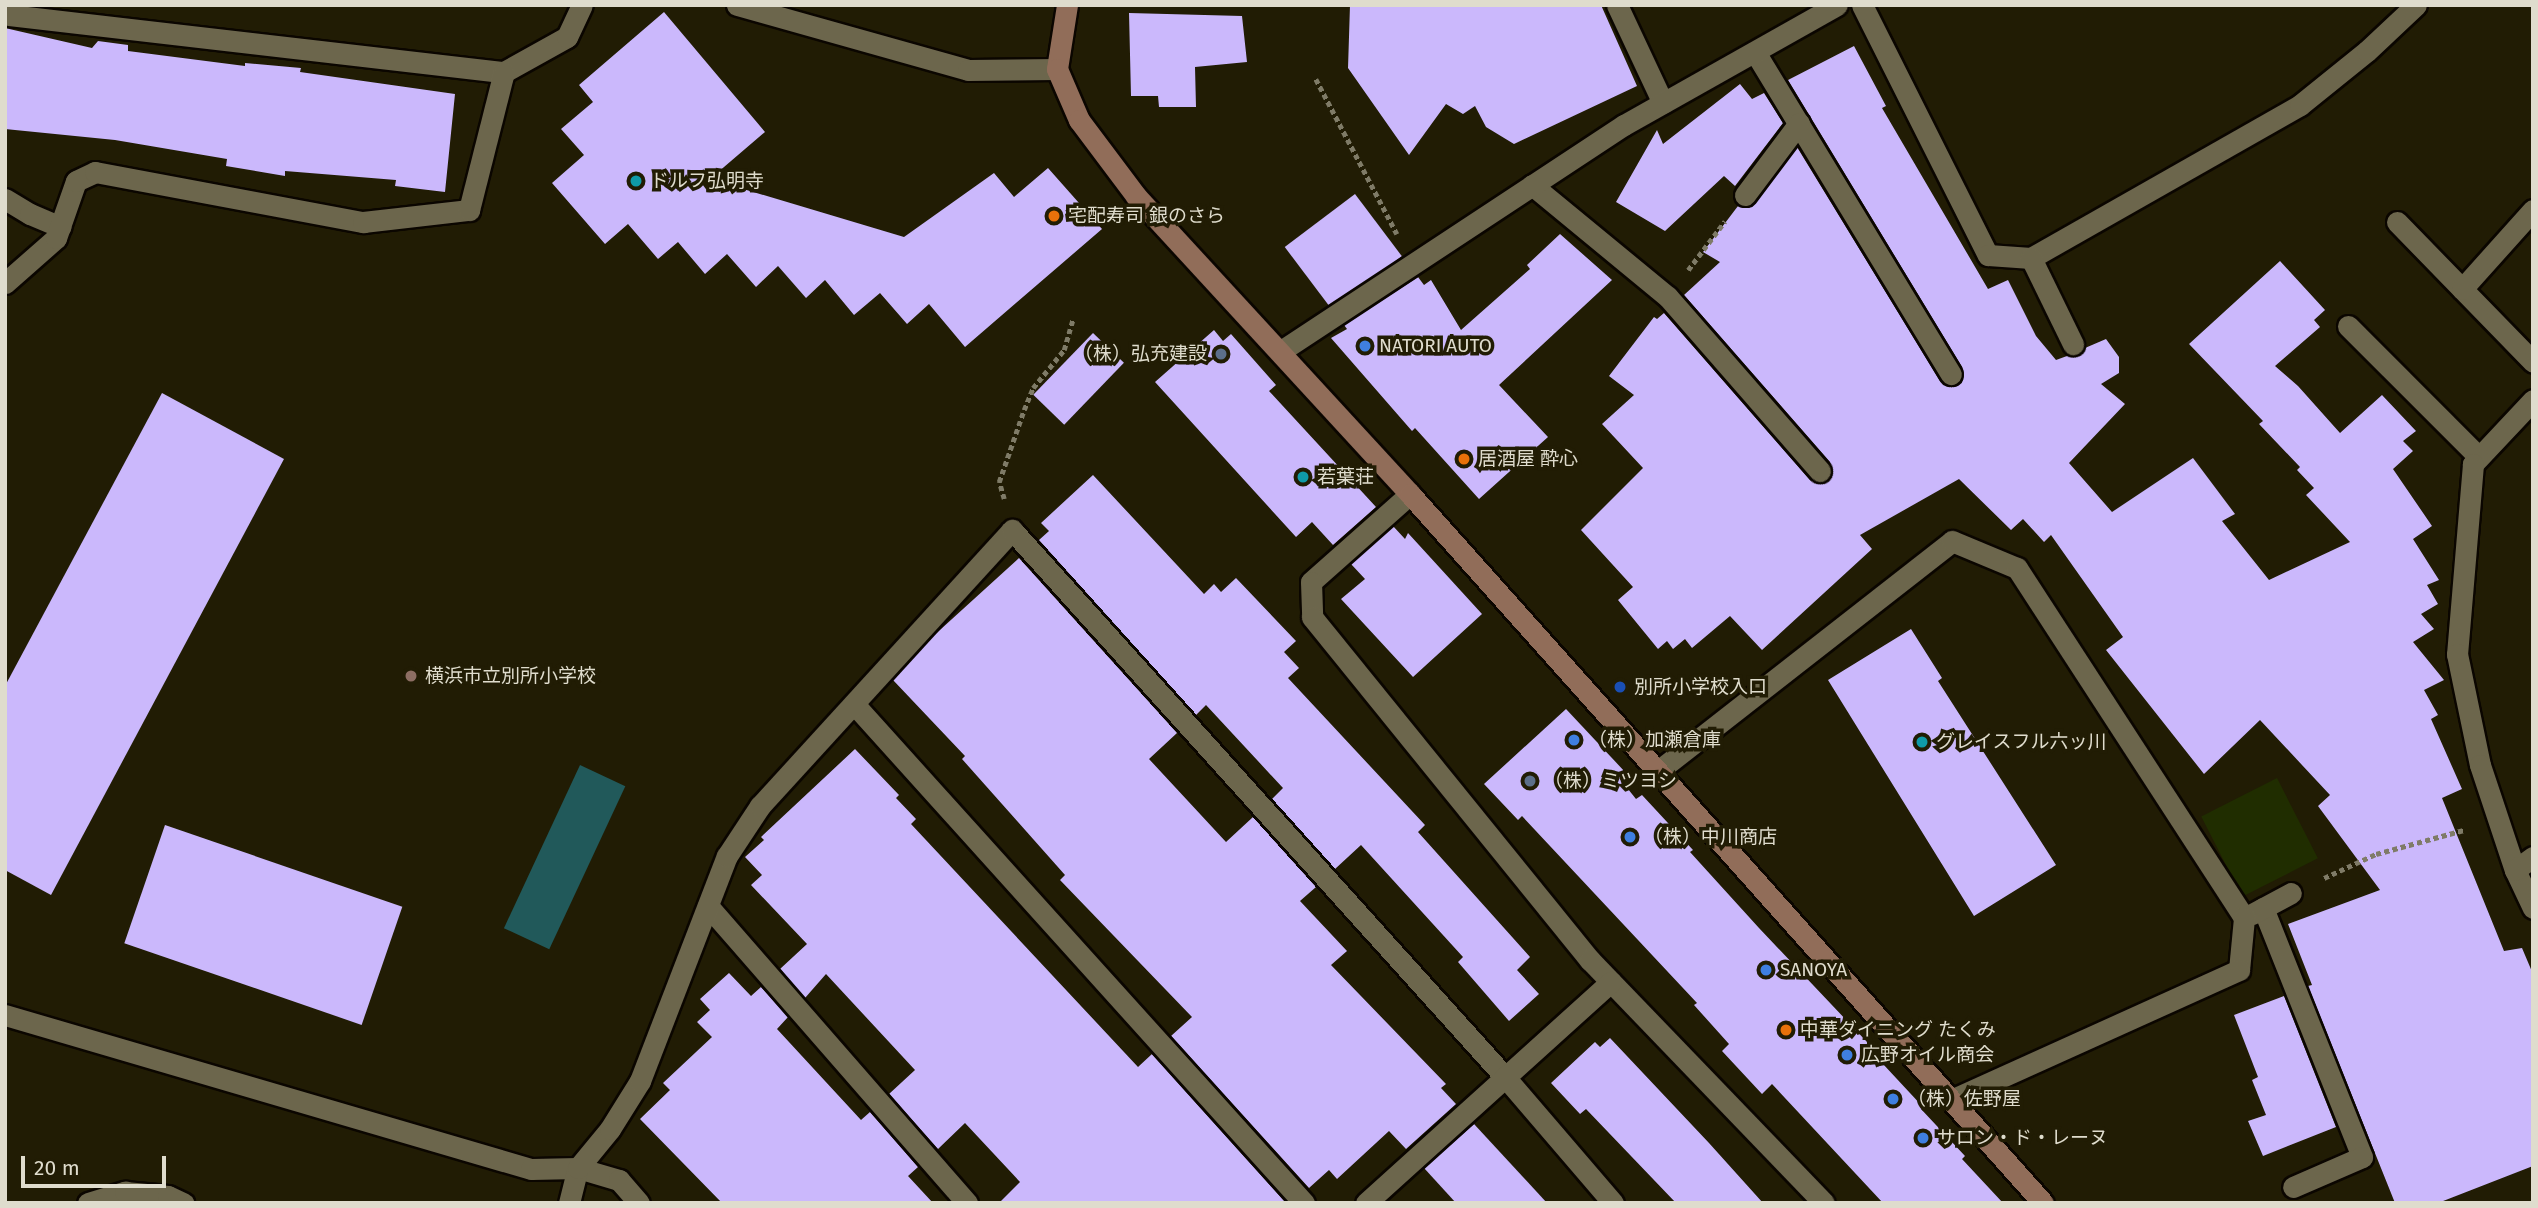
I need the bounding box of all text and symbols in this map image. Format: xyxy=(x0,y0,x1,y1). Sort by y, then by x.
place label: ドルフ弘明寺 xyxy=(650,170,764,192)
marker: ドルフ弘明寺 xyxy=(628,173,644,189)
place label: 宅配寿司 銀のさら xyxy=(1068,205,1225,227)
marker: 宅配寿司 銀のさら xyxy=(1046,208,1062,224)
place label: NATORI AUTO xyxy=(1379,335,1492,357)
marker: NATORI AUTO xyxy=(1357,338,1373,354)
place label: （株）弘充建設 xyxy=(1074,343,1207,365)
marker: （株）弘充建設 xyxy=(1213,346,1229,362)
place label: 居酒屋 酔心 xyxy=(1478,448,1578,470)
marker: 居酒屋 酔心 xyxy=(1456,451,1472,467)
place label: 若葉荘 xyxy=(1317,466,1374,488)
marker: 若葉荘 xyxy=(1295,469,1311,485)
place label: 横浜市立別所小学校 xyxy=(425,665,596,687)
marker: 横浜市立別所小学校 xyxy=(403,668,419,684)
place label: 別所小学校入口 xyxy=(1634,676,1767,698)
marker: 別所小学校入口 xyxy=(1612,679,1628,695)
place label: （株）加瀬倉庫 xyxy=(1588,729,1721,751)
place label: グレイスフル六ッ川 xyxy=(1936,731,2107,753)
marker: （株）加瀬倉庫 xyxy=(1566,732,1582,748)
marker: グレイスフル六ッ川 xyxy=(1914,734,1930,750)
place label: （株）ミツヨシ xyxy=(1544,770,1677,792)
marker: （株）ミツヨシ xyxy=(1522,773,1538,789)
place label: （株）中川商店 xyxy=(1644,826,1777,848)
marker: （株）中川商店 xyxy=(1622,829,1638,845)
place label: SANOYA xyxy=(1780,959,1847,981)
marker: SANOYA xyxy=(1758,962,1774,978)
place label: 中華ダイニング たくみ xyxy=(1800,1019,1995,1041)
marker: 中華ダイニング たくみ xyxy=(1778,1022,1794,1038)
place label: 広野オイル商会 xyxy=(1861,1044,1994,1066)
marker: 広野オイル商会 xyxy=(1839,1047,1855,1063)
place label: （株）佐野屋 xyxy=(1907,1088,2021,1110)
marker: （株）佐野屋 xyxy=(1885,1091,1901,1107)
place label: サロン・ド・レーヌ xyxy=(1937,1127,2108,1149)
marker: サロン・ド・レーヌ xyxy=(1915,1130,1931,1146)
scale bar xyxy=(24,1142,170,1186)
text: 20 m xyxy=(34,1155,80,1181)

